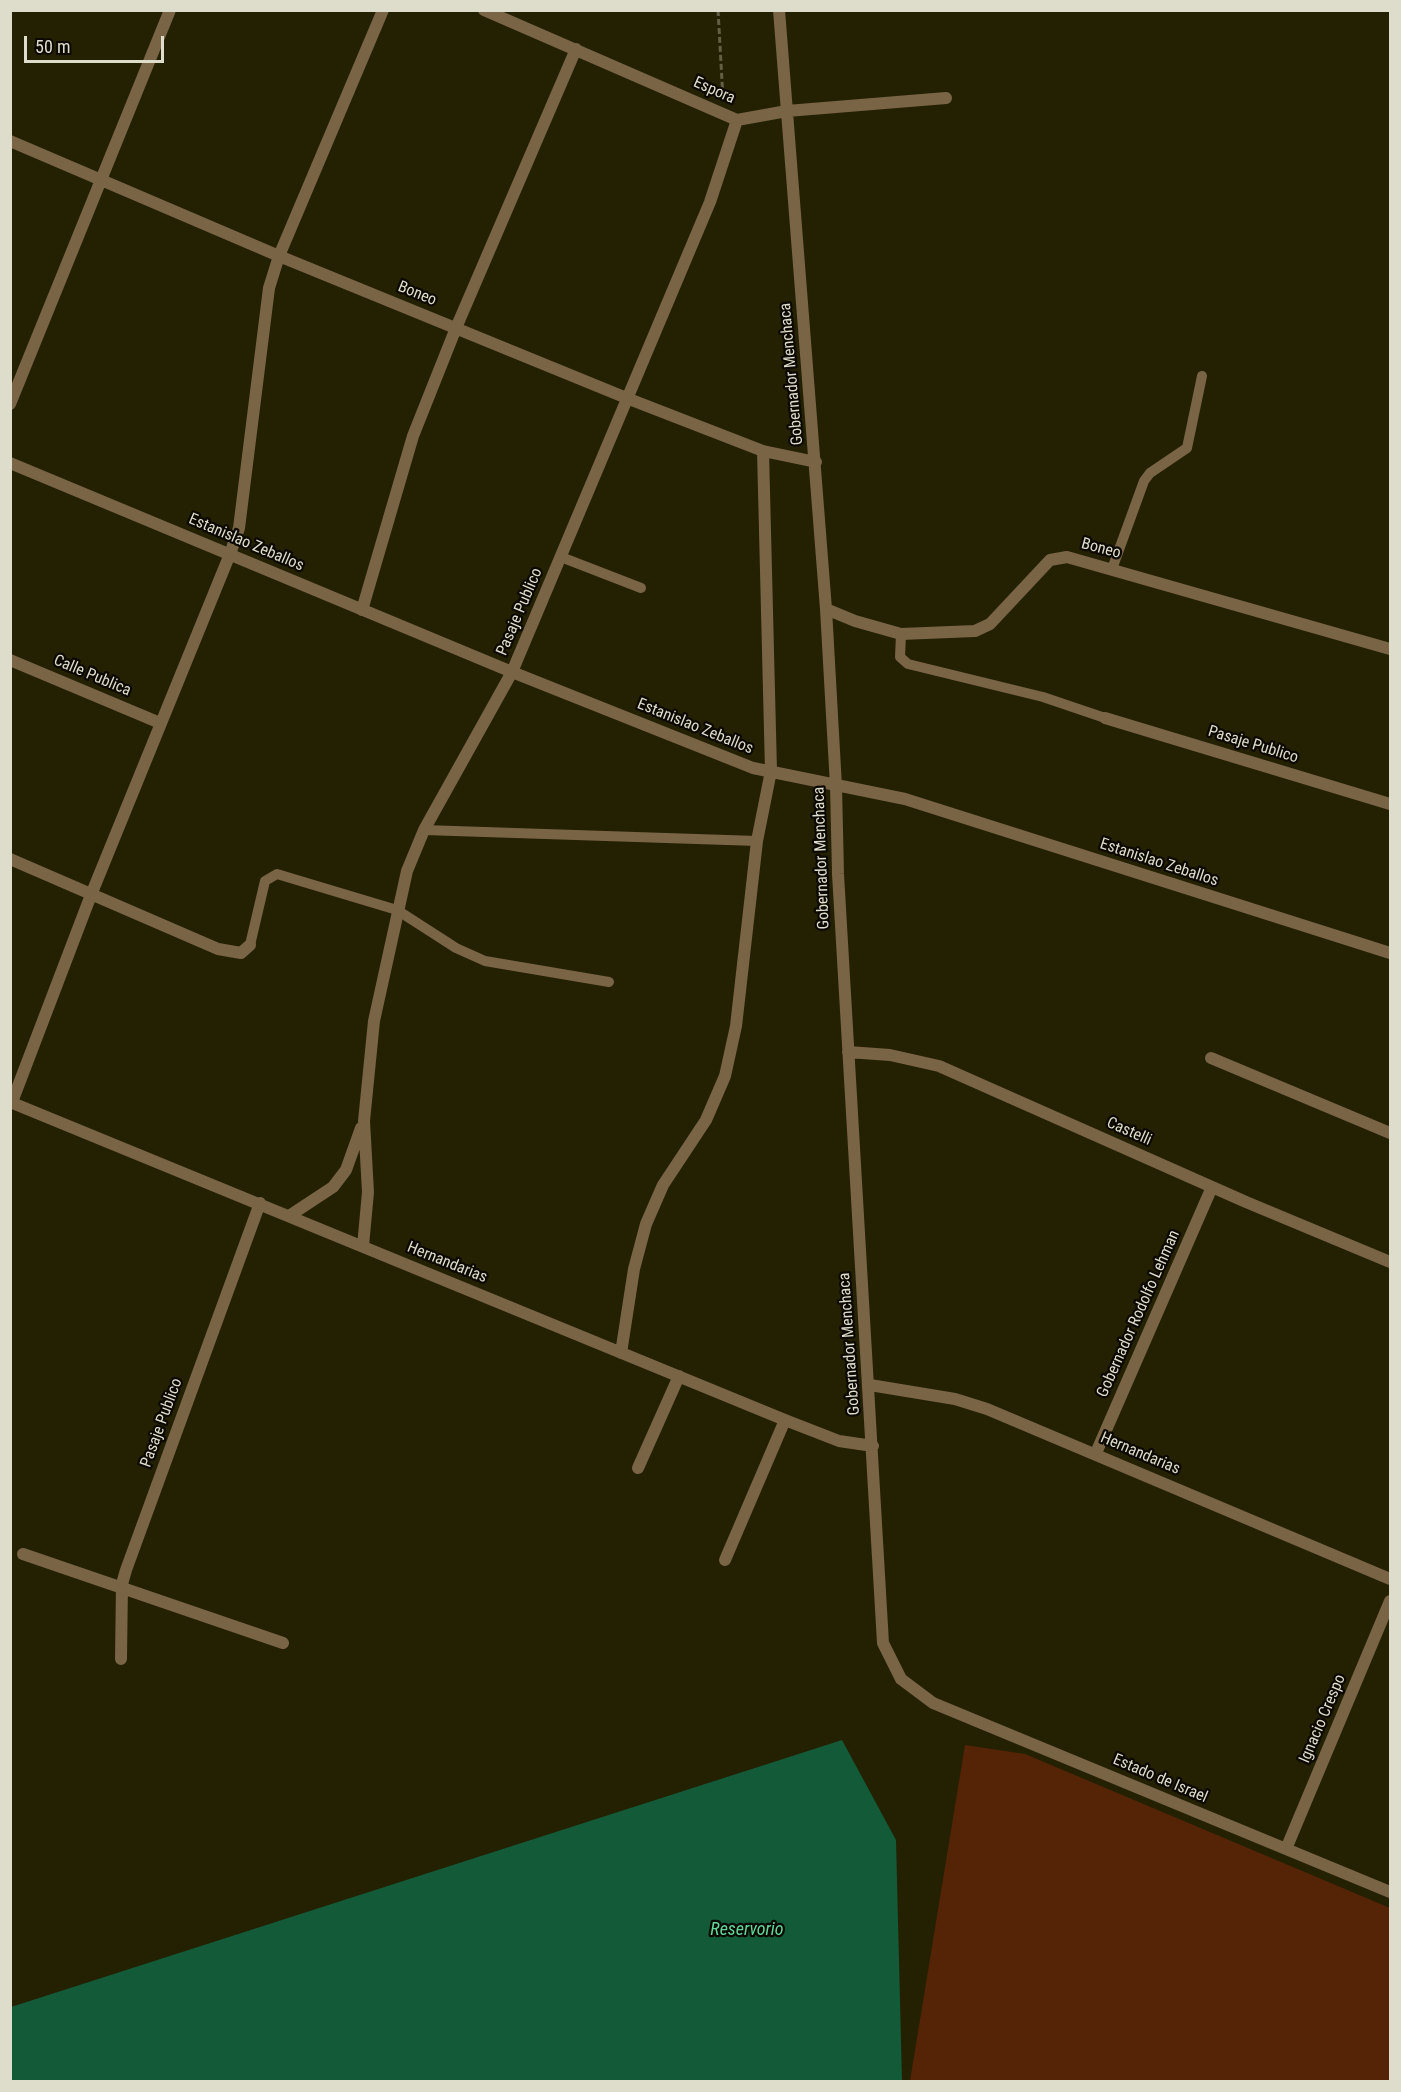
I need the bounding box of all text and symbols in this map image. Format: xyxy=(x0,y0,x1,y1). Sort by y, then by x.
scale bar xyxy=(27,24,166,62)
text: 50 m xyxy=(35,36,70,57)
street label: Espora xyxy=(690,73,738,109)
street label: Boneo xyxy=(395,278,439,310)
street label: Gobernador Menchaca xyxy=(776,302,808,446)
street label: Estanislao Zeballos xyxy=(185,510,307,576)
street label: Boneo xyxy=(1079,535,1123,563)
street label: Pasaje Publico xyxy=(493,565,547,659)
street label: Calle Publica xyxy=(50,651,134,701)
street label: Estanislao Zeballos xyxy=(634,695,756,759)
street label: Pasaje Publico xyxy=(1206,722,1300,768)
street label: Gobernador Menchaca xyxy=(810,786,834,930)
street label: Estanislao Zeballos xyxy=(1097,835,1221,891)
street label: Castelli xyxy=(1103,1114,1155,1150)
street label: Gobernador Rodolfo Lehman xyxy=(1093,1227,1185,1401)
street label: Hernandarias xyxy=(404,1238,490,1288)
street label: Gobernador Menchaca xyxy=(835,1272,865,1416)
street label: Pasaje Publico xyxy=(137,1376,187,1470)
street label: Hernandarias xyxy=(1097,1429,1183,1479)
street label: Ignacio Crespo xyxy=(1296,1672,1350,1766)
street label: Estado de Israel xyxy=(1110,1750,1210,1808)
water label: Reservorio xyxy=(710,1919,784,1941)

